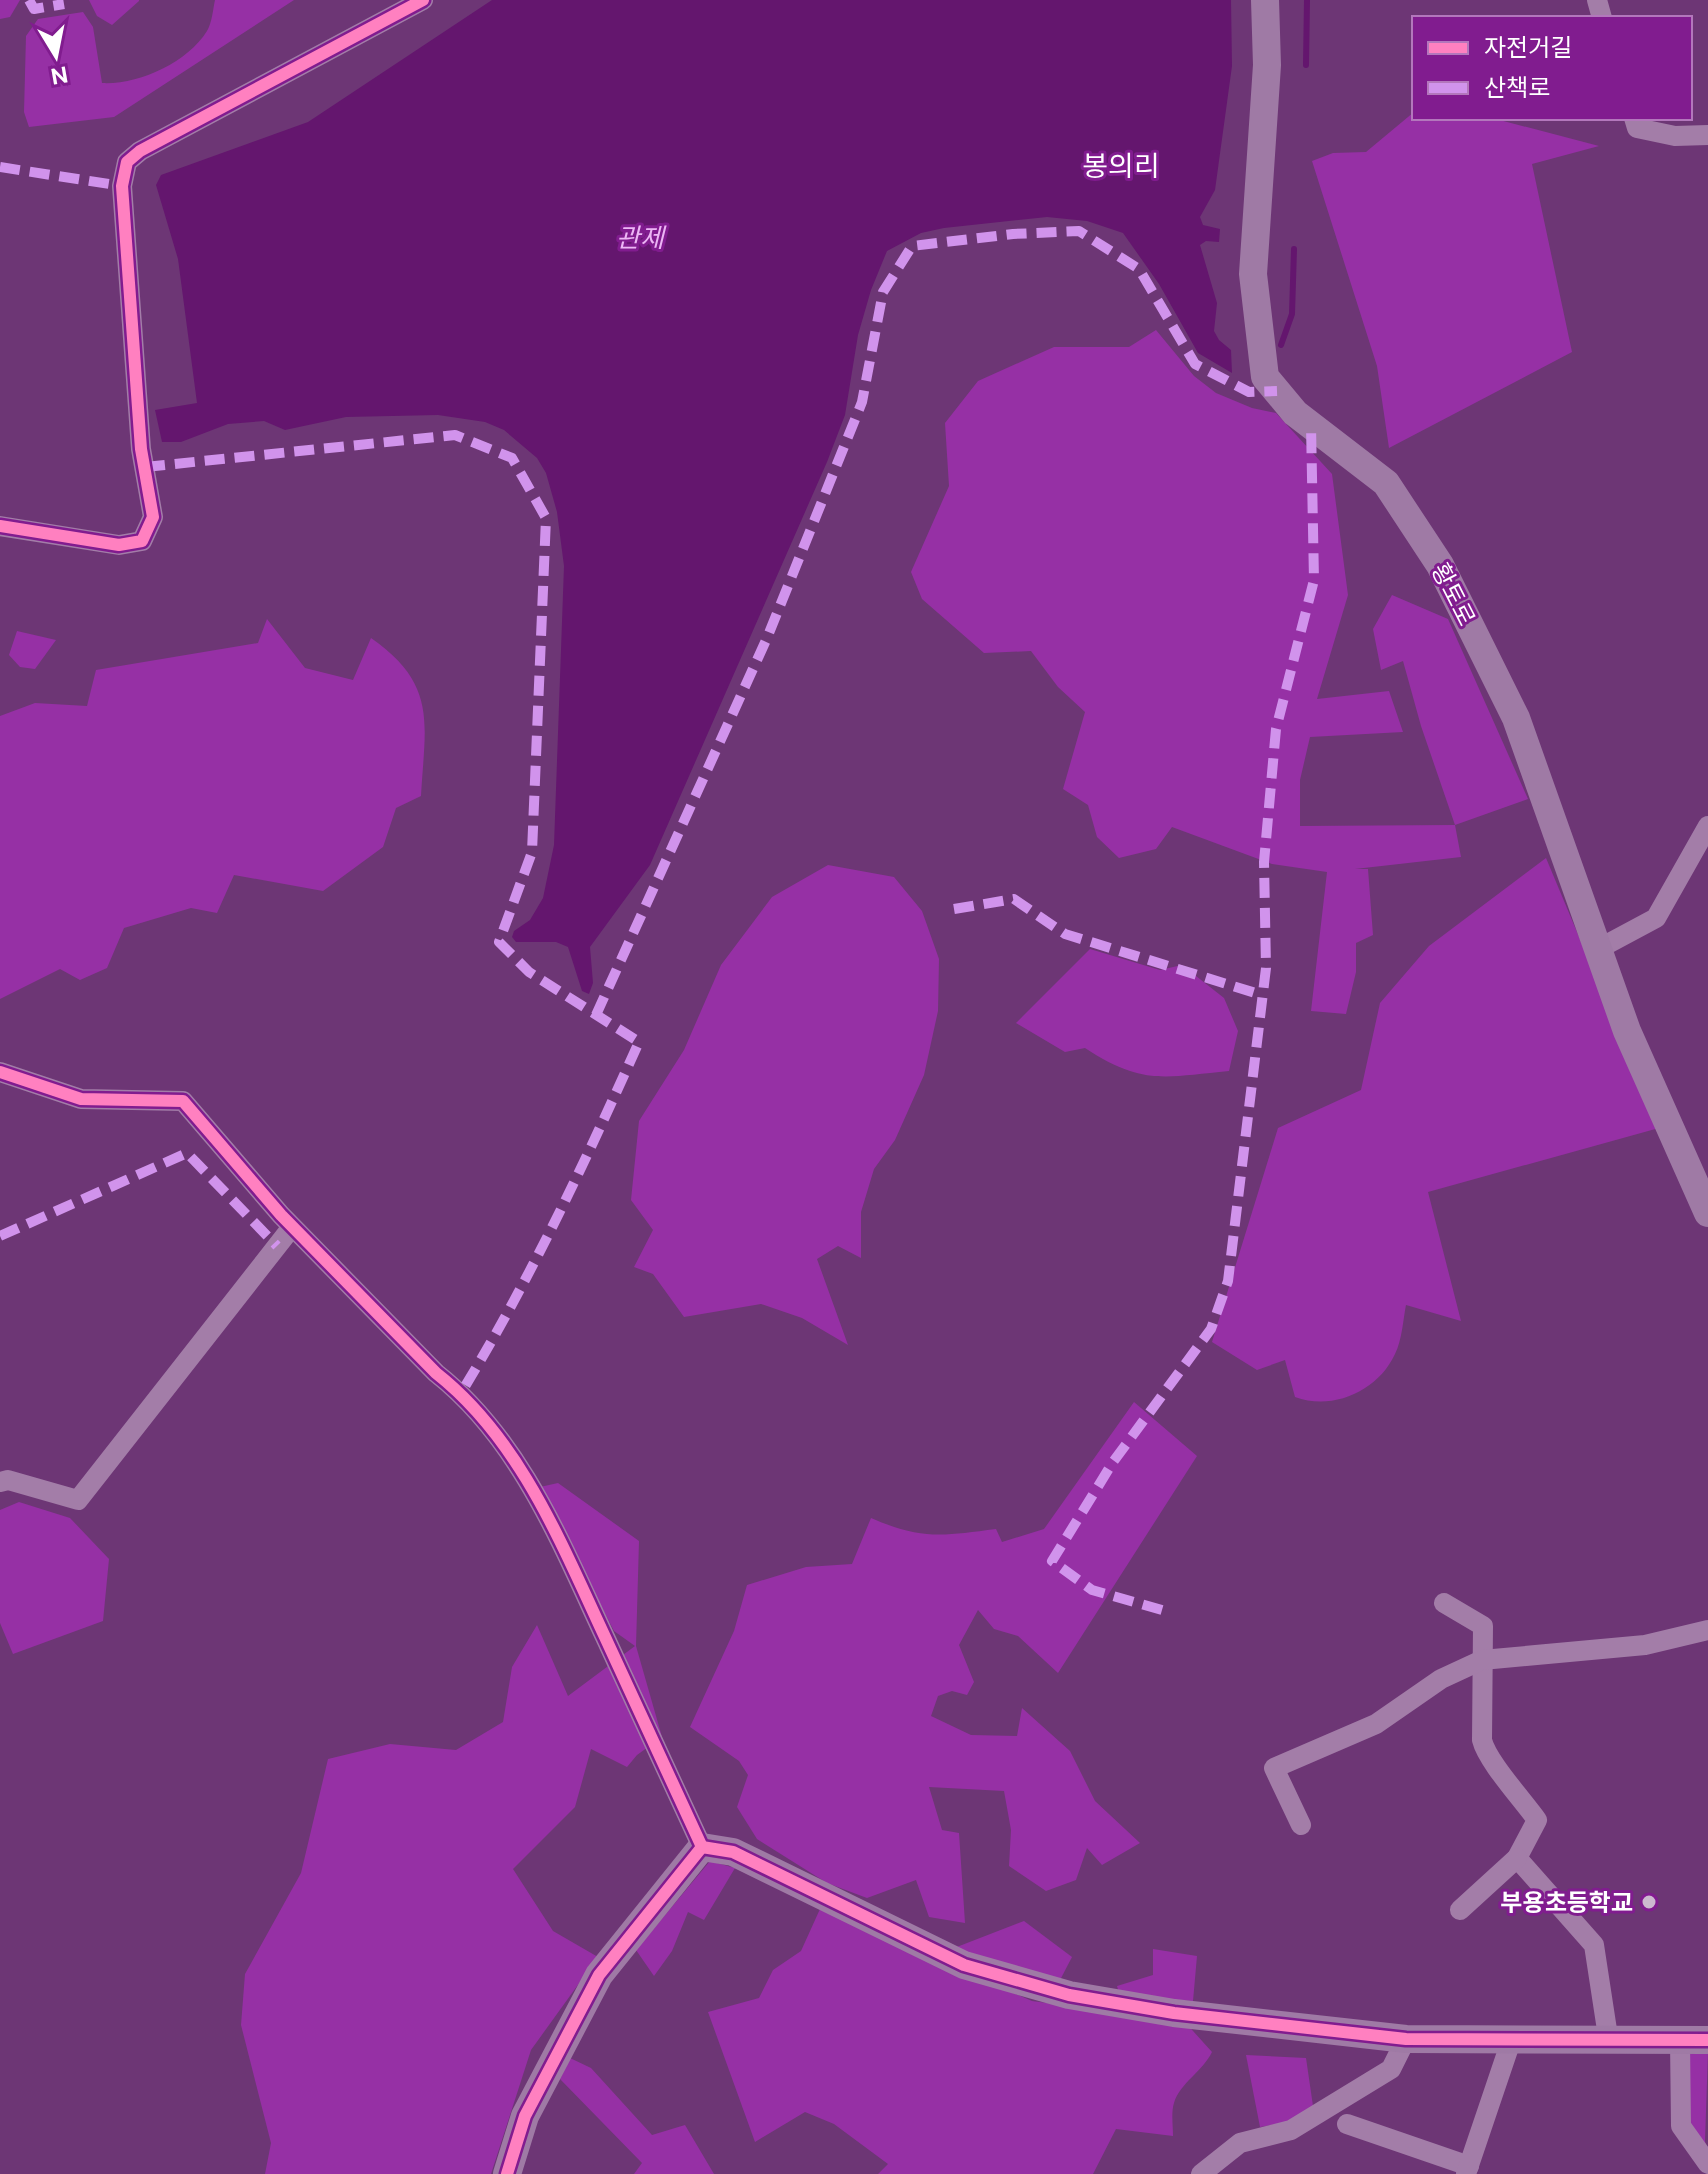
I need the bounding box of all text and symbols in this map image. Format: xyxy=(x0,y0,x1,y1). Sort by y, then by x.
north arrow xyxy=(16,16,96,96)
legend xyxy=(1412,16,1692,120)
text: 자전거길 xyxy=(1484,33,1572,61)
text: N xyxy=(49,61,70,90)
text: 산책로 xyxy=(1484,73,1550,101)
district label: 봉의리 xyxy=(1082,149,1160,182)
water label: 관제 xyxy=(616,222,667,253)
street label: 황토로 xyxy=(1426,558,1482,630)
place label: 부용초등학교 xyxy=(1501,1888,1633,1916)
marker: 부용초등학교 xyxy=(1640,1893,1658,1911)

